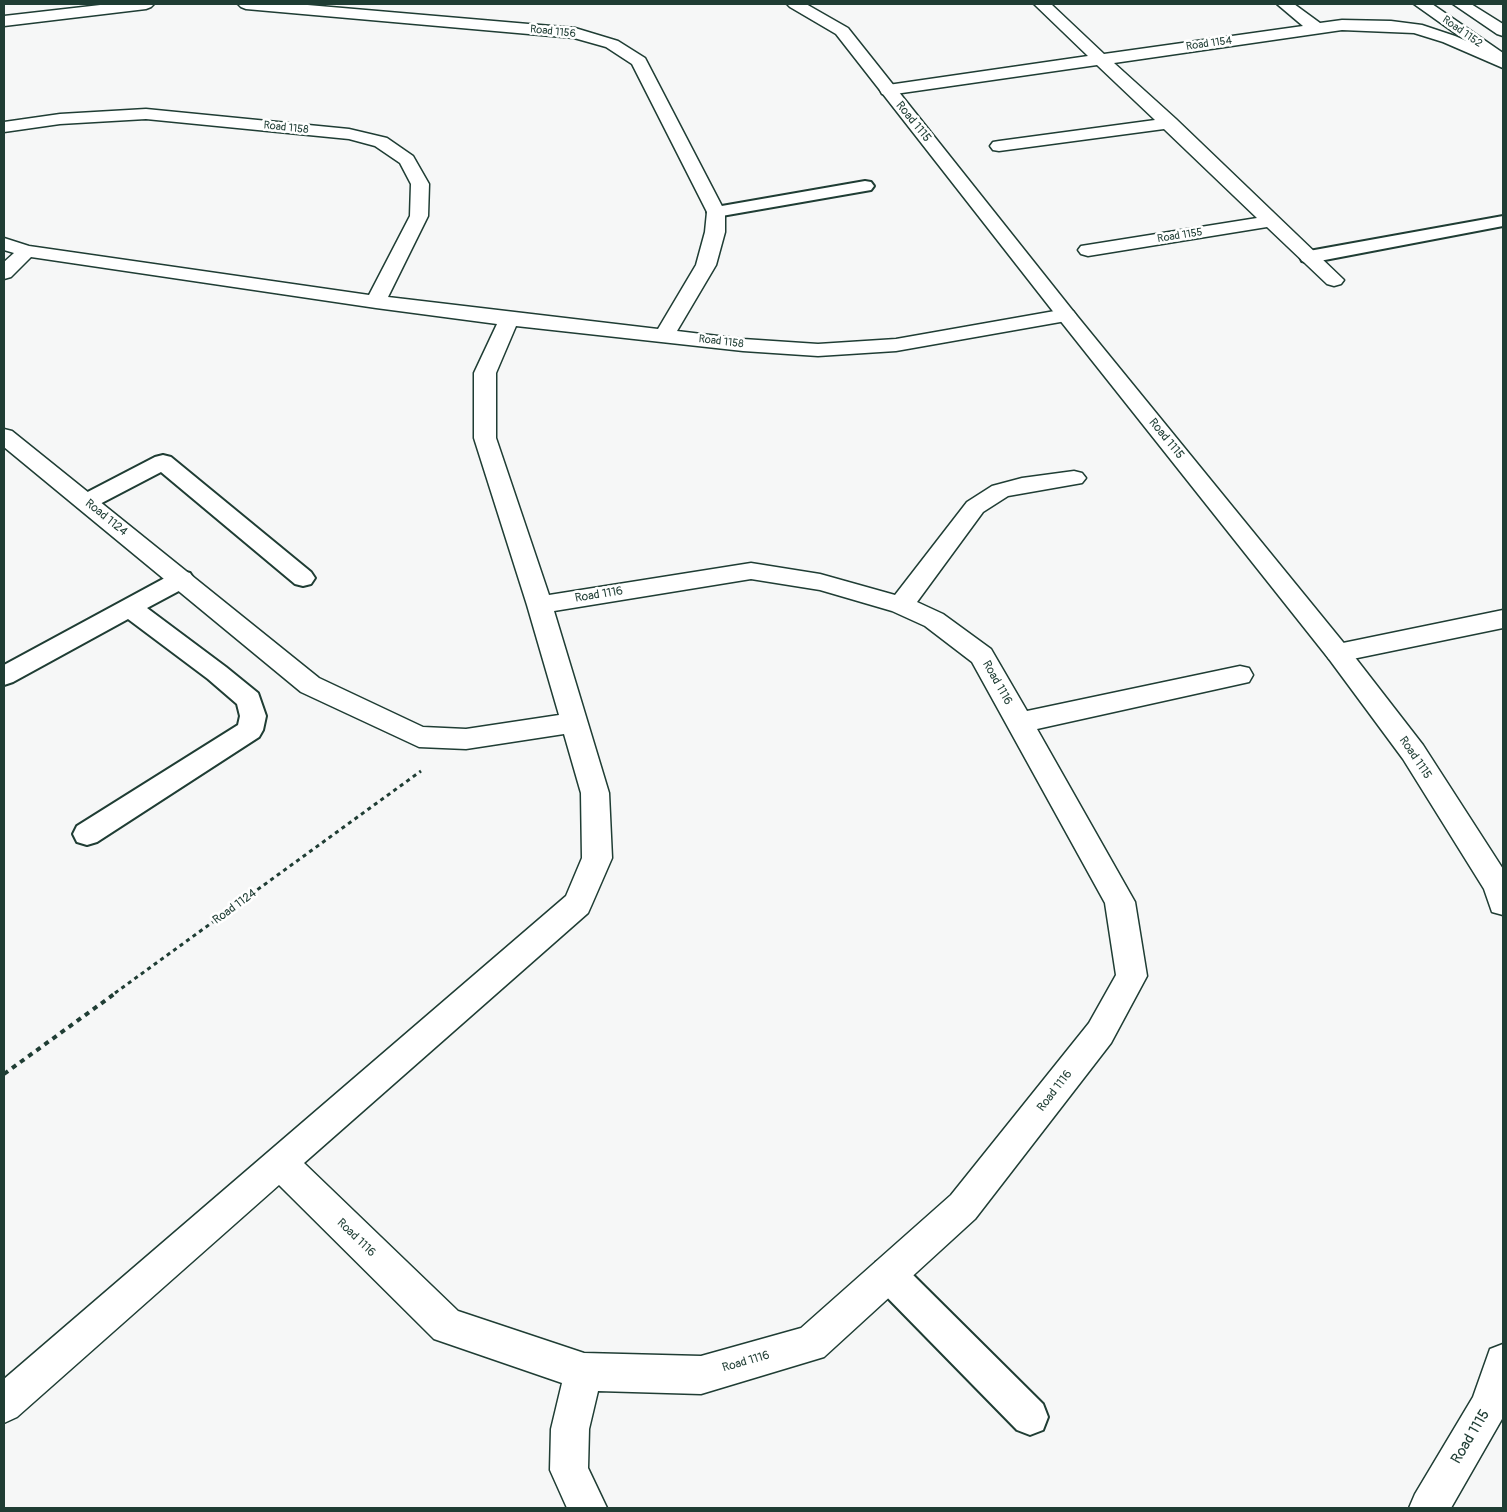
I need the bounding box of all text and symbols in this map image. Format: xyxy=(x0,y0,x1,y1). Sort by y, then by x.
street label: Road 1152 xyxy=(1439,13,1485,51)
street label: Road 1156 xyxy=(529,23,577,41)
street label: Road 1154 xyxy=(1185,34,1233,54)
street label: Road 1115 xyxy=(892,99,934,145)
street label: Road 1158 xyxy=(263,119,309,137)
street label: Road 1155 xyxy=(1156,226,1204,246)
street label: Road 1158 xyxy=(698,333,744,351)
street label: Road 1115 xyxy=(1145,416,1187,462)
street label: Road 1124 xyxy=(82,497,130,539)
street label: Road 1116 xyxy=(574,584,624,606)
street label: Road 1116 xyxy=(979,658,1015,708)
street label: Road 1115 xyxy=(1396,734,1434,782)
street label: Road 1124 xyxy=(210,886,260,928)
street label: Road 1116 xyxy=(1034,1067,1076,1115)
street label: Road 1116 xyxy=(334,1216,378,1260)
street label: Road 1116 xyxy=(721,1348,771,1376)
street label: Road 1115 xyxy=(1448,1407,1494,1467)

